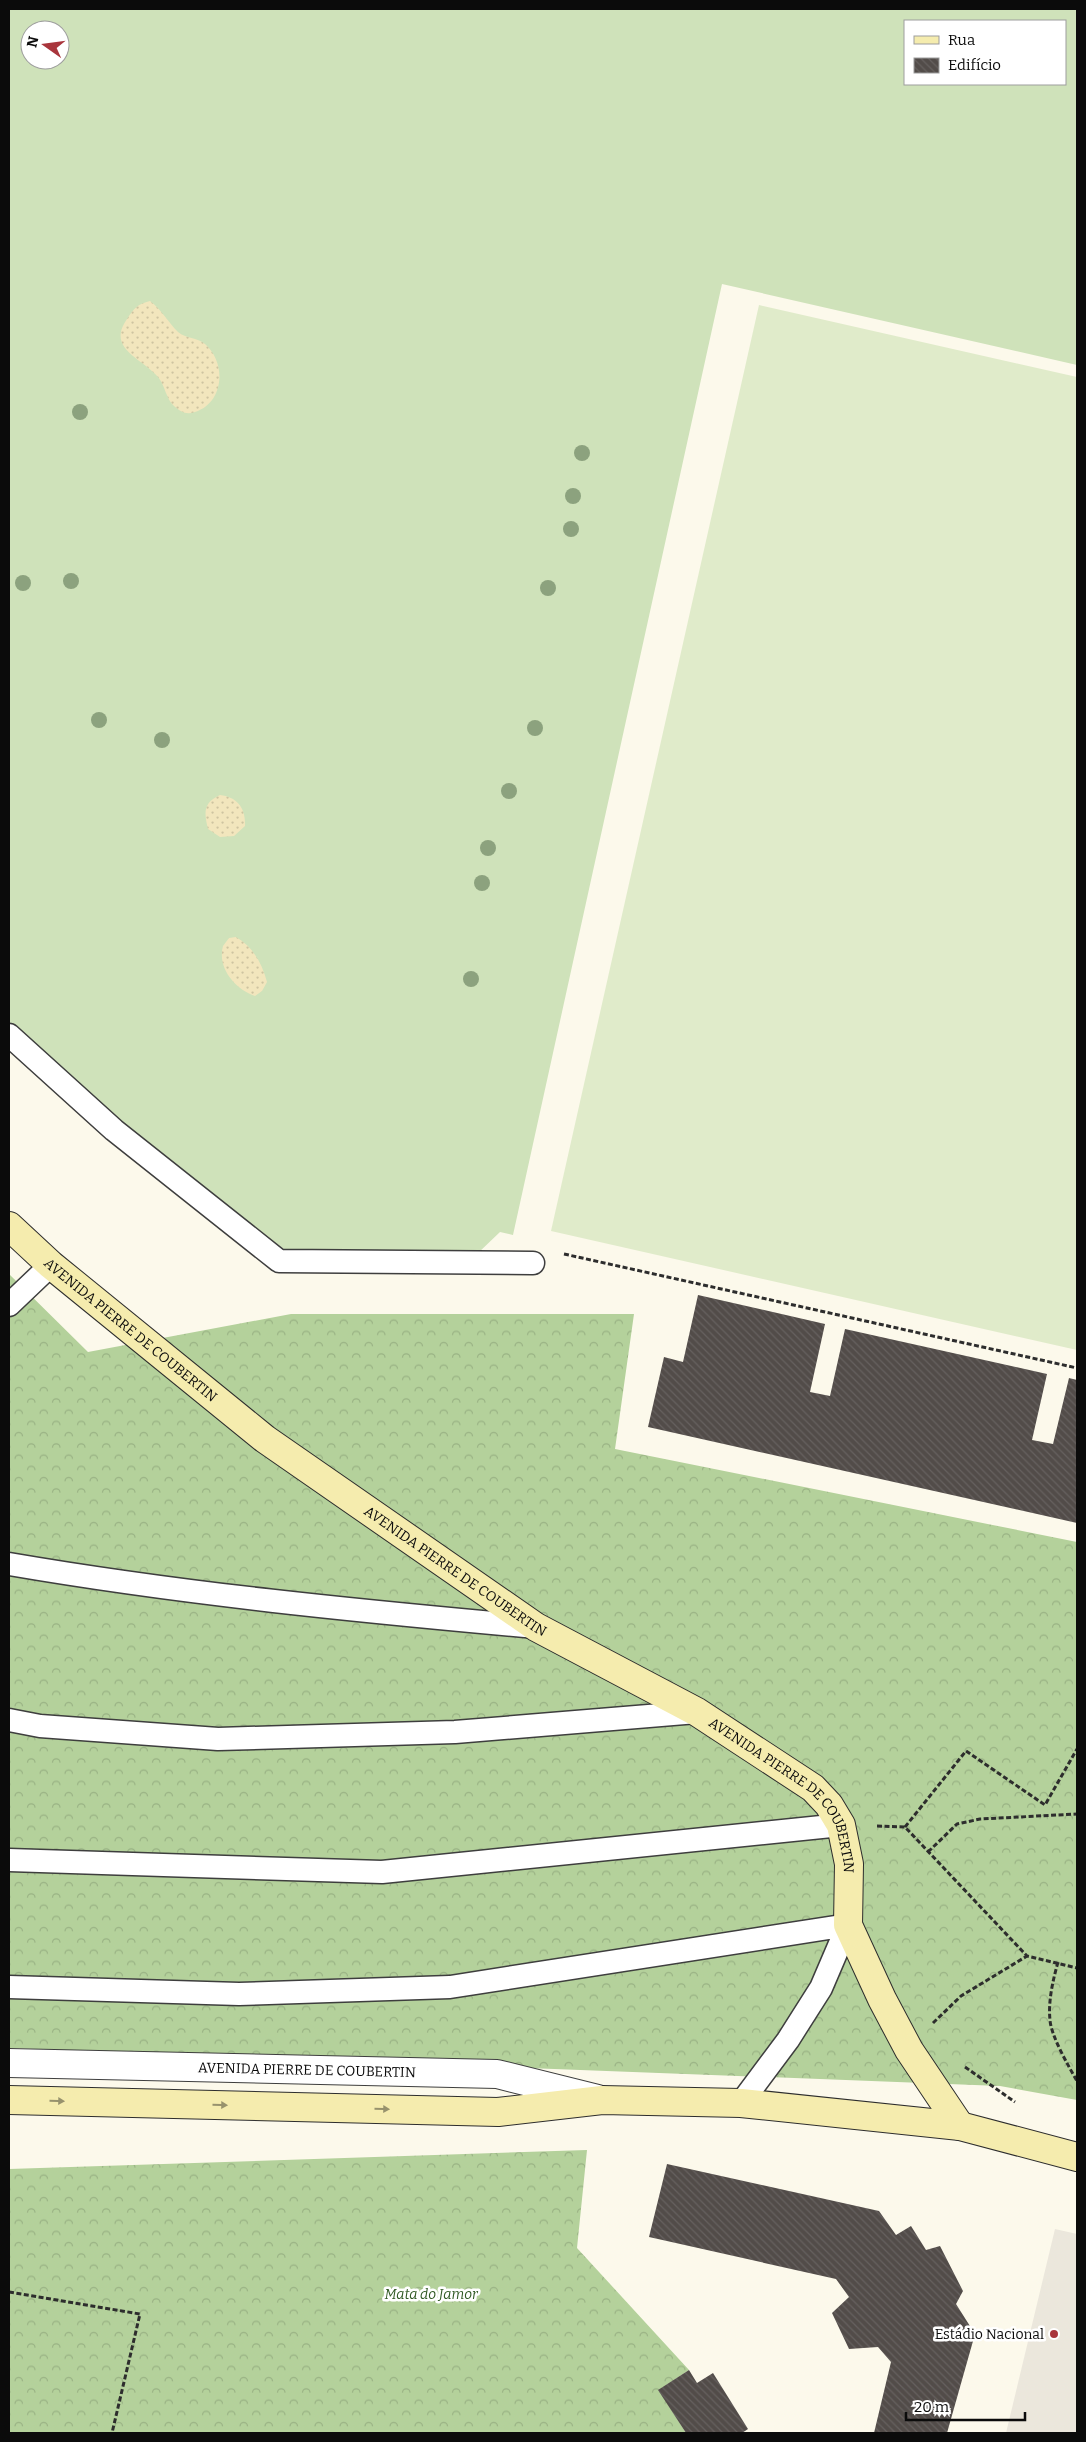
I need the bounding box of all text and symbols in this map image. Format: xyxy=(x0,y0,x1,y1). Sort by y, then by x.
north arrow xyxy=(20,20,70,70)
legend xyxy=(904,20,1066,85)
text: Rua xyxy=(948,31,975,49)
text: N xyxy=(23,34,42,49)
text: Edifício xyxy=(948,56,1001,74)
street label: AVENIDA PIERRE DE COUBERTIN xyxy=(40,1255,220,1406)
street label: AVENIDA PIERRE DE COUBERTIN xyxy=(361,1502,549,1640)
street label: AVENIDA PIERRE DE COUBERTIN xyxy=(705,1714,857,1873)
street label: AVENIDA PIERRE DE COUBERTIN xyxy=(198,2059,416,2081)
one-way arrow xyxy=(50,2097,66,2105)
one-way arrow xyxy=(212,2101,228,2109)
one-way arrow xyxy=(375,2105,391,2113)
park label: Mata do Jamor xyxy=(384,2286,479,2303)
place label: Estádio Nacional xyxy=(935,2326,1044,2343)
marker: Estádio Nacional xyxy=(1048,2328,1060,2340)
scale bar xyxy=(906,2390,1025,2422)
text: 20 m xyxy=(914,2398,950,2416)

